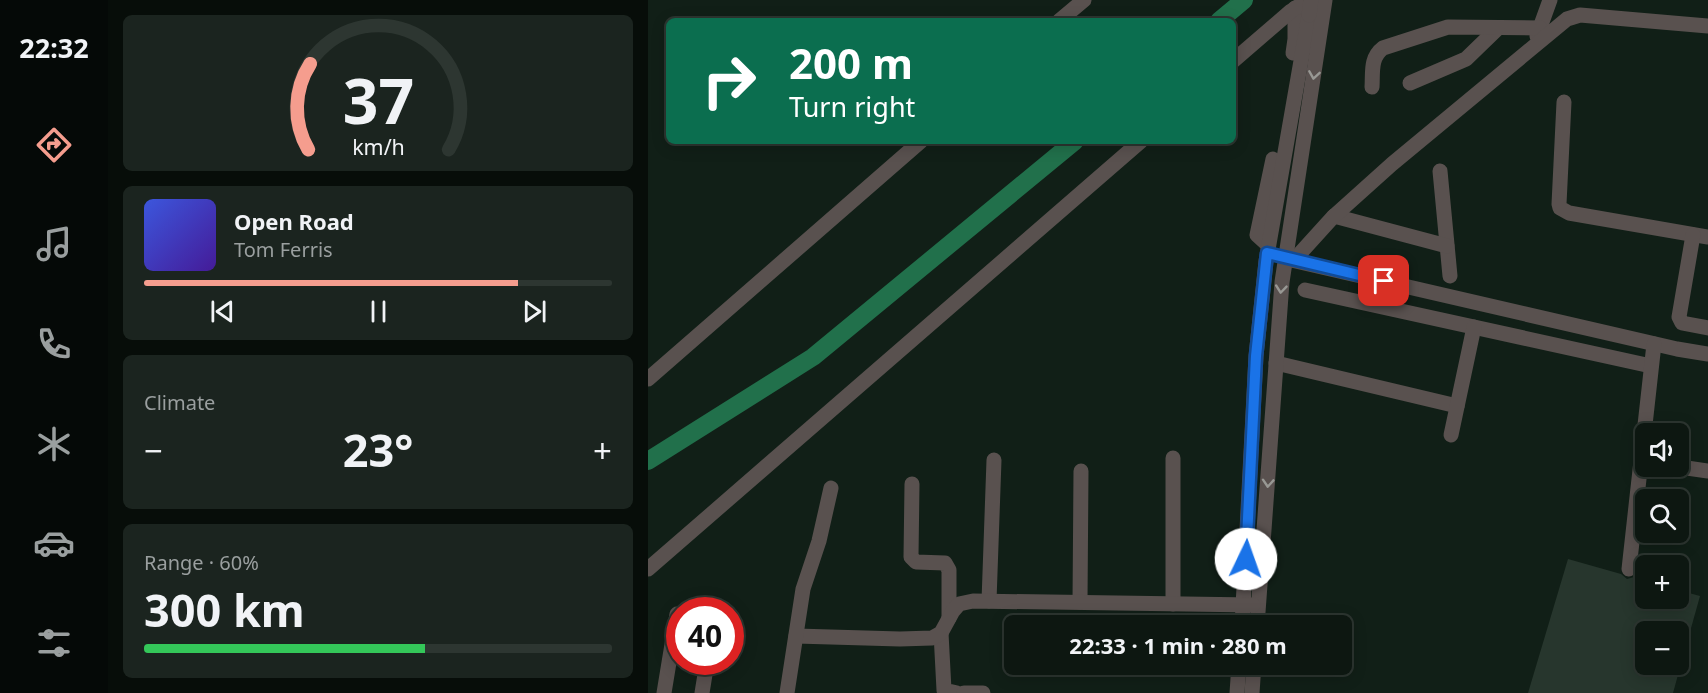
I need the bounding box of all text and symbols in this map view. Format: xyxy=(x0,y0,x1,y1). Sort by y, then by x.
text: 22:32 xyxy=(19,29,89,66)
text: 200 m xyxy=(789,34,913,91)
icon: right xyxy=(690,42,768,120)
text: 37 xyxy=(342,57,414,142)
one-way arrow xyxy=(1308,71,1320,80)
text: Turn right xyxy=(789,88,915,125)
icon: directions xyxy=(33,124,75,166)
text: km/h xyxy=(352,132,404,161)
text: Open Road xyxy=(234,206,354,236)
icon: music xyxy=(33,223,75,265)
text: Tom Ferris xyxy=(234,236,333,263)
pin xyxy=(1358,255,1409,306)
icon: arrive xyxy=(1367,264,1400,297)
one-way arrow xyxy=(1275,284,1288,293)
icon: previous xyxy=(206,295,239,328)
icon: pause xyxy=(362,295,395,328)
icon: next xyxy=(518,295,551,328)
icon: phone xyxy=(33,323,75,365)
text: Climate xyxy=(144,389,215,416)
text: 23° xyxy=(343,419,413,480)
icon: climate xyxy=(33,423,75,465)
map controls xyxy=(1635,423,1689,675)
button: sound xyxy=(1635,423,1689,477)
text: − xyxy=(144,428,163,473)
text: + xyxy=(593,428,612,473)
one-way arrow xyxy=(1261,479,1274,488)
button: search xyxy=(1635,489,1689,543)
icon: car xyxy=(33,522,75,564)
position arrow xyxy=(1214,527,1278,591)
text: Range · 60% xyxy=(144,549,259,576)
button: + xyxy=(1635,555,1689,609)
text: 300 km xyxy=(144,579,305,640)
speed limit sign: 40 xyxy=(666,597,744,675)
button: − xyxy=(1635,621,1689,675)
icon: filters xyxy=(33,622,75,664)
text: 22:33 · 1 min · 280 m xyxy=(1069,630,1287,660)

